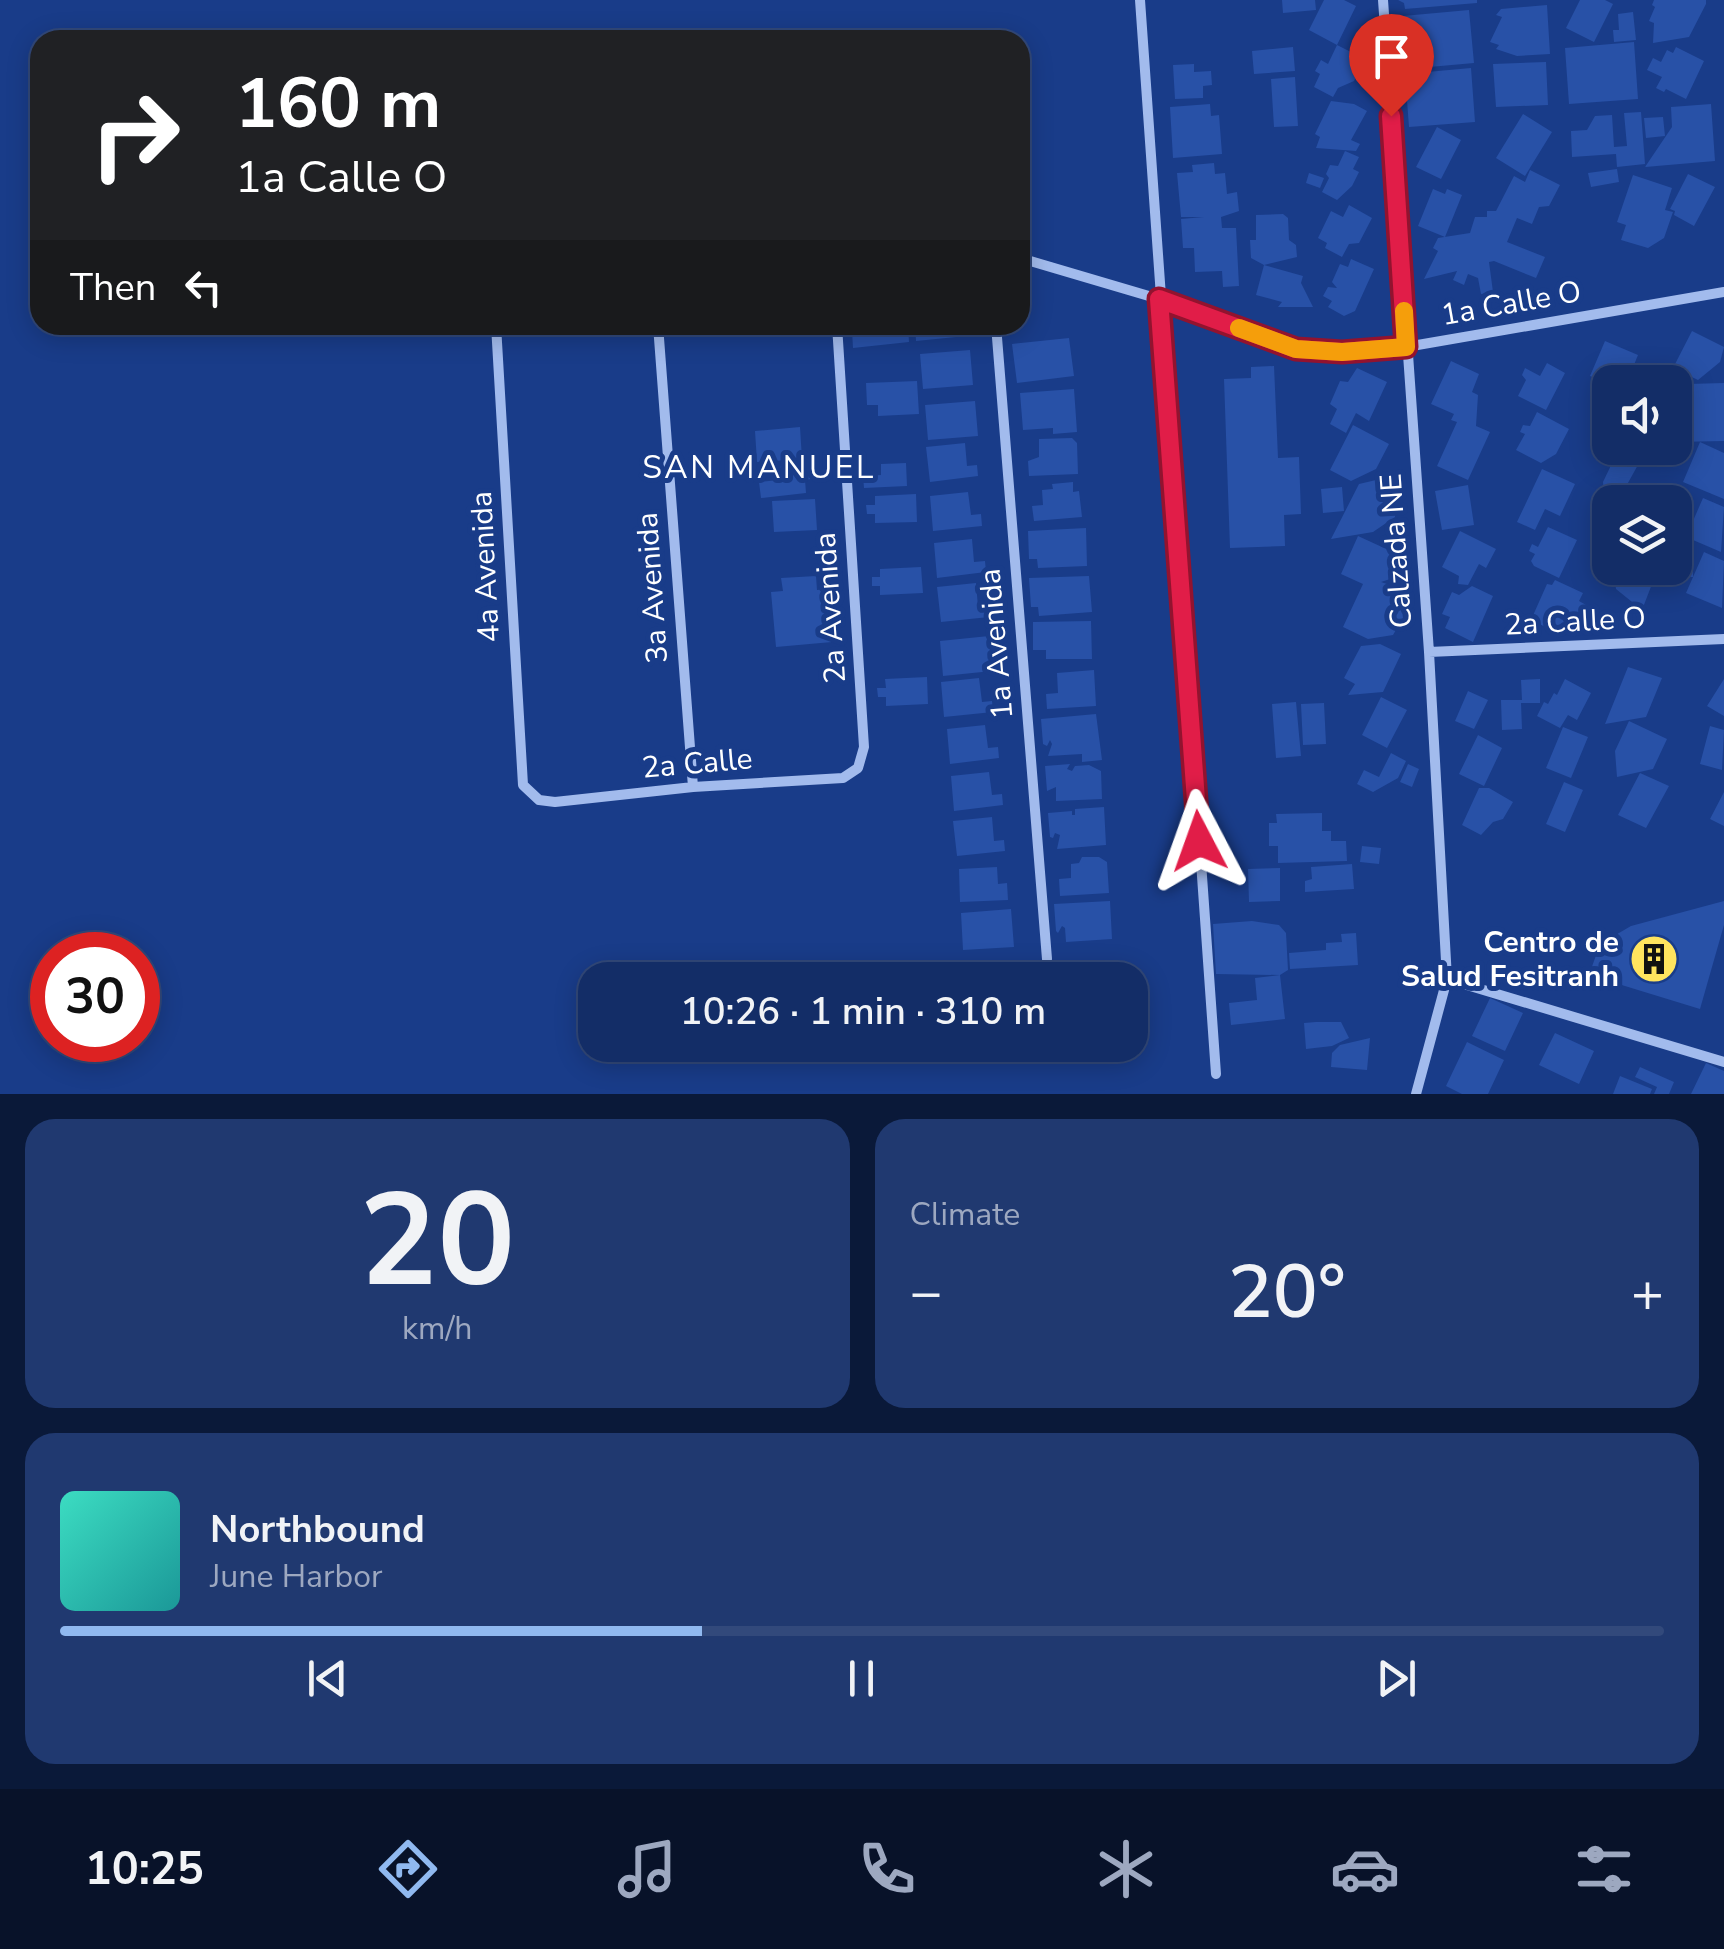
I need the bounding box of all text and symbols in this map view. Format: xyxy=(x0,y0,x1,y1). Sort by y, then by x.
pin xyxy=(1349,14,1434,117)
icon: arrive xyxy=(1364,29,1419,84)
text: 160 m xyxy=(235,56,441,152)
icon: right xyxy=(70,70,200,200)
text: 1a Calle O xyxy=(235,147,447,208)
icon: left xyxy=(176,260,231,315)
text: Then xyxy=(70,262,156,313)
street label: 1a Calle O xyxy=(1438,271,1584,336)
map controls xyxy=(1592,365,1692,585)
button: sound xyxy=(1592,365,1692,465)
district label: SAN MANUEL xyxy=(642,446,876,489)
street label: Calzada NE xyxy=(1371,472,1422,630)
button: layers xyxy=(1592,485,1692,585)
street label: 4a Avenida xyxy=(461,490,510,644)
street label: 3a Avenida xyxy=(627,511,678,665)
street label: 2a Avenida xyxy=(805,531,856,685)
street label: 1a Avenida xyxy=(969,567,1024,721)
street label: 2a Calle O xyxy=(1503,597,1647,646)
street label: 2a Calle xyxy=(640,738,754,789)
position arrow xyxy=(1147,789,1251,893)
place label: Centro de Salud Fesitranh xyxy=(1401,922,1619,997)
speed limit sign: 30 xyxy=(30,932,160,1062)
building icon: Centro de Salud Fesitranh xyxy=(1628,933,1680,985)
text: 10:26 · 1 min · 310 m xyxy=(680,986,1046,1037)
text: 20 xyxy=(359,1153,515,1330)
text: Climate xyxy=(910,1193,1020,1236)
text: 20° xyxy=(1228,1241,1346,1343)
text: − xyxy=(910,1255,943,1330)
text: + xyxy=(1631,1255,1664,1330)
text: km/h xyxy=(402,1307,473,1350)
text: Northbound xyxy=(210,1504,425,1555)
text: June Harbor xyxy=(210,1555,382,1598)
icon: previous xyxy=(300,1651,355,1706)
icon: pause xyxy=(834,1651,889,1706)
icon: next xyxy=(1369,1651,1424,1706)
icon: directions xyxy=(373,1834,443,1904)
icon: music xyxy=(612,1834,682,1904)
icon: phone xyxy=(852,1834,922,1904)
icon: climate xyxy=(1091,1834,1161,1904)
icon: car xyxy=(1330,1834,1400,1904)
icon: filters xyxy=(1569,1834,1639,1904)
text: 10:25 xyxy=(85,1839,204,1900)

